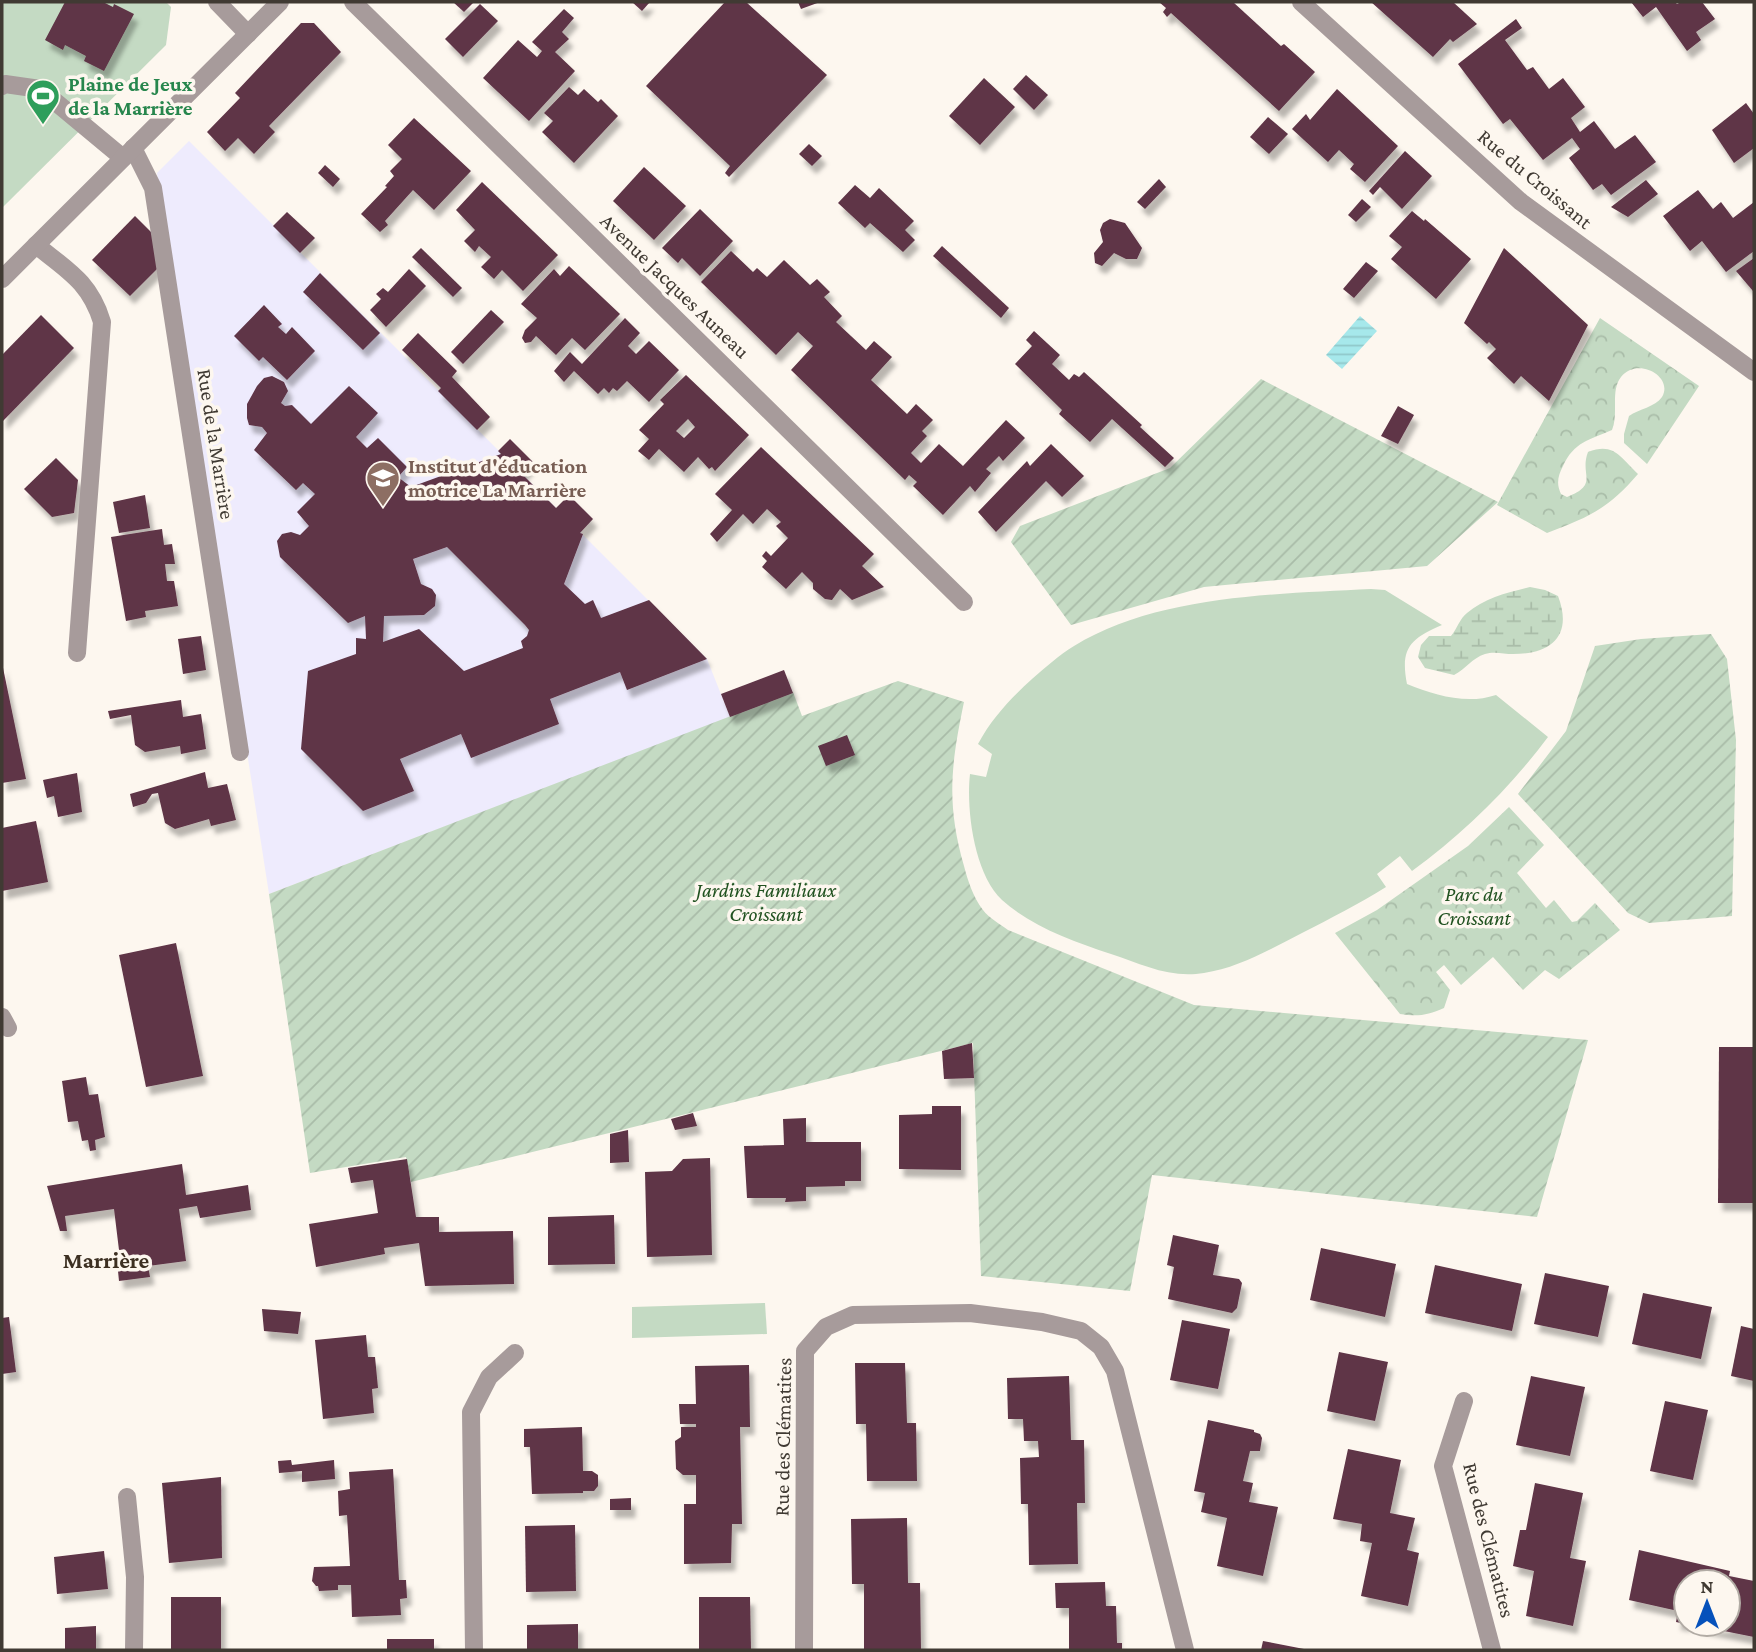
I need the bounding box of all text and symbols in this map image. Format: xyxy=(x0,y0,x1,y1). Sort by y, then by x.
place label: Plaine de Jeux de la Marrière xyxy=(68,72,193,120)
sports icon: Plaine de Jeux de la Marrière xyxy=(24,77,62,126)
street label: Rue du Croissant xyxy=(1473,124,1598,234)
street label: Avenue Jacques Auneau xyxy=(596,209,754,363)
street label: Rue de la Marrière xyxy=(192,367,240,521)
place label: Institut d'éducation motrice La Marrière xyxy=(408,454,587,502)
school or university icon: Institut d'éducation motrice La Marrière xyxy=(364,459,402,508)
park label: Jardins Familiaux Croissant xyxy=(692,878,837,926)
park label: Parc du Croissant xyxy=(1437,882,1512,930)
district label: Marrière xyxy=(63,1247,149,1273)
street label: Rue des Clématites xyxy=(770,1357,796,1517)
street label: Rue des Clématites xyxy=(1458,1460,1520,1620)
north arrow xyxy=(1672,1568,1742,1638)
text: N xyxy=(1701,1576,1714,1597)

